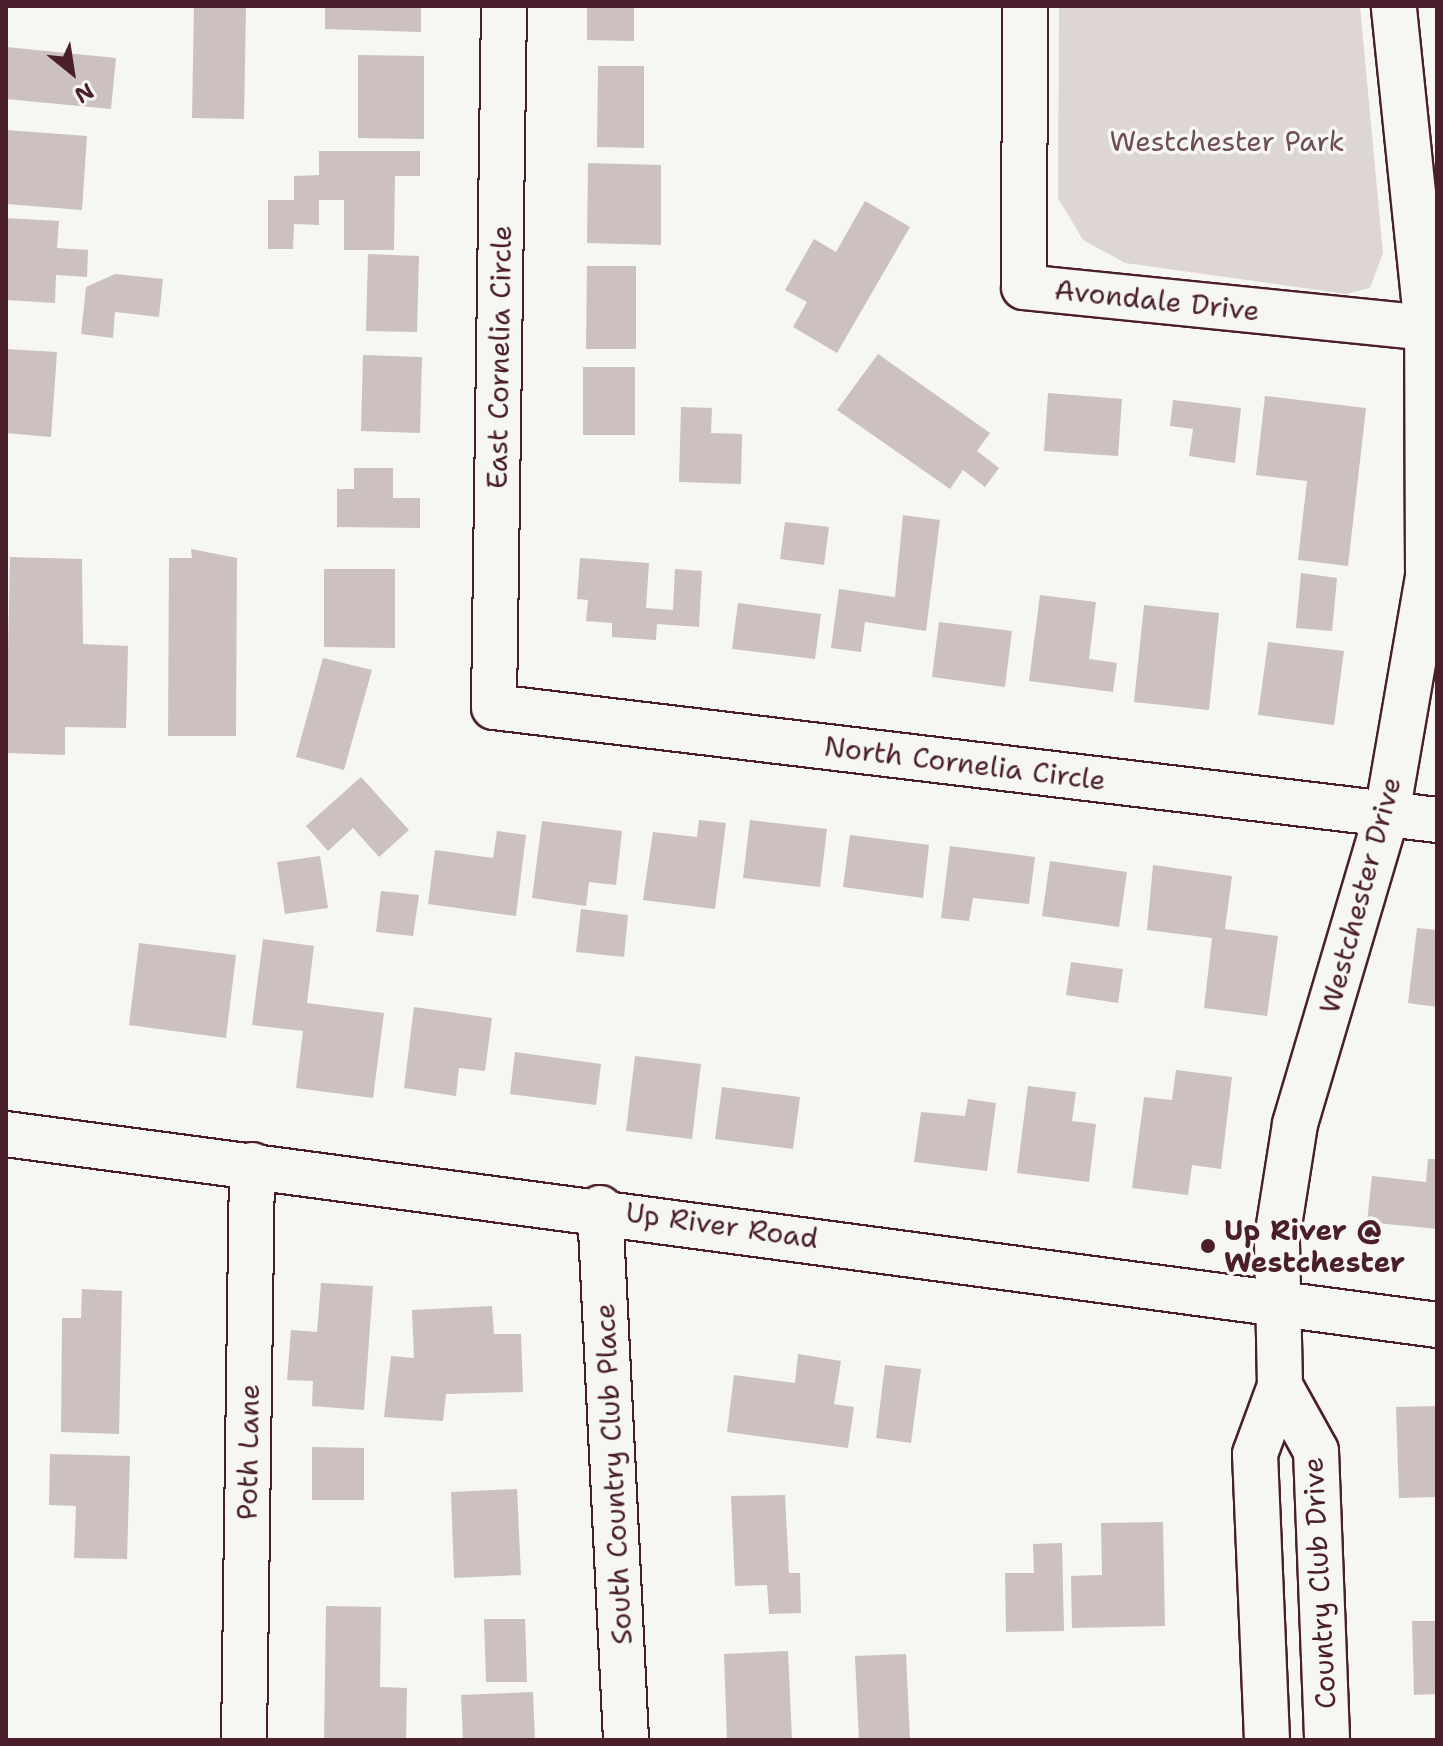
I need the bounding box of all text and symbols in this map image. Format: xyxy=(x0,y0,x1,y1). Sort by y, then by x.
north arrow xyxy=(32,32,112,112)
text: N xyxy=(69,76,99,110)
park label: Westchester Park xyxy=(1109,124,1345,158)
street label: East Cornelia Circle xyxy=(480,225,518,489)
street label: Avondale Drive xyxy=(1053,273,1261,327)
street label: North Cornelia Circle xyxy=(822,729,1108,797)
street label: Westchester Drive xyxy=(1312,773,1408,1017)
street label: Up River Road xyxy=(624,1195,820,1255)
place label: Up River @ Westchester xyxy=(1224,1213,1405,1279)
marker: Up River @ Westchester xyxy=(1199,1237,1217,1255)
street label: South Country Club Place xyxy=(587,1302,639,1646)
street label: Poth Lane xyxy=(230,1384,266,1520)
street label: Country Club Drive xyxy=(1296,1456,1342,1710)

